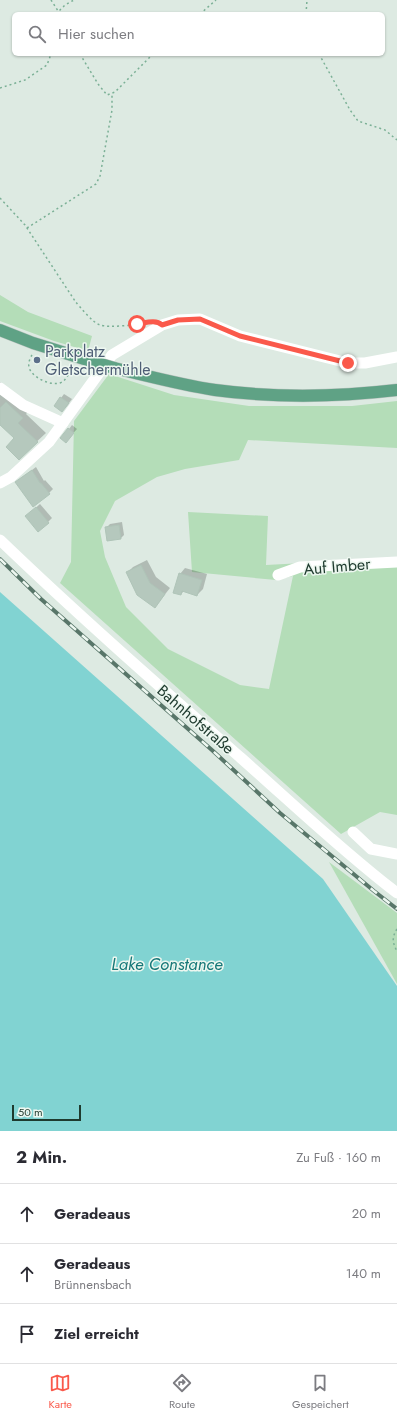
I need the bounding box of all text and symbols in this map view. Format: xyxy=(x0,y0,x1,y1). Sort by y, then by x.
search box xyxy=(12,12,385,56)
icon: search xyxy=(26,23,48,45)
text: Hier suchen xyxy=(58,23,135,45)
route start xyxy=(128,315,146,333)
place label: Parkplatz Gletschermühle xyxy=(45,340,151,381)
route end xyxy=(339,354,357,372)
marker: Parkplatz Gletschermühle xyxy=(32,355,42,365)
street label: Auf Imber xyxy=(303,552,372,581)
street label: Bahnhofstraße xyxy=(152,679,239,760)
water label: Lake Constance xyxy=(111,952,223,976)
scale bar xyxy=(12,1103,81,1122)
text: 50 m xyxy=(18,1104,43,1120)
text: 2 Min. xyxy=(16,1145,67,1169)
text: Zu Fuß · 160 m xyxy=(296,1148,381,1167)
icon: ahead xyxy=(16,1203,38,1225)
text: Geradeaus xyxy=(54,1203,130,1225)
text: 20 m xyxy=(352,1204,381,1223)
text: Geradeaus xyxy=(54,1253,130,1275)
icon: ahead xyxy=(16,1263,38,1285)
text: 140 m xyxy=(346,1264,381,1283)
text: Brünnensbach xyxy=(54,1275,132,1294)
icon: arrive xyxy=(16,1323,38,1345)
text: Ziel erreicht xyxy=(54,1323,139,1345)
tab: Karte xyxy=(48,1372,72,1412)
tab: Route xyxy=(169,1372,195,1412)
tab: Gespeichert xyxy=(292,1372,349,1412)

